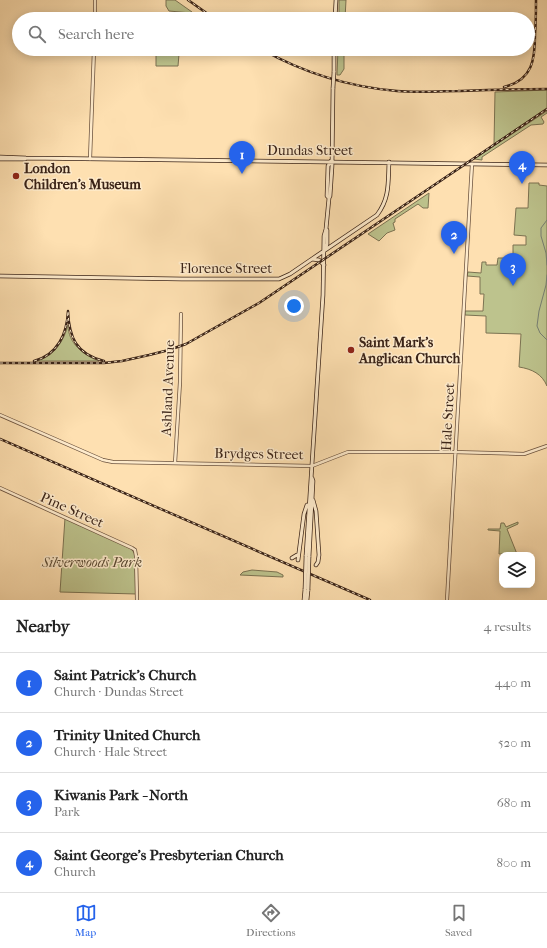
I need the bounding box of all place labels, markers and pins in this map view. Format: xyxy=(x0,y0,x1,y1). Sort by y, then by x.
pin: 1 xyxy=(229,141,255,174)
pin: 4 xyxy=(509,151,535,184)
place label: London Children's Museum xyxy=(24,160,141,193)
marker: London Children's Museum xyxy=(11,171,21,181)
pin: 2 xyxy=(441,221,467,254)
pin: 3 xyxy=(500,253,526,286)
place label: Saint Mark's Anglican Church xyxy=(358,334,461,367)
marker: Saint Mark's Anglican Church xyxy=(346,345,356,355)

